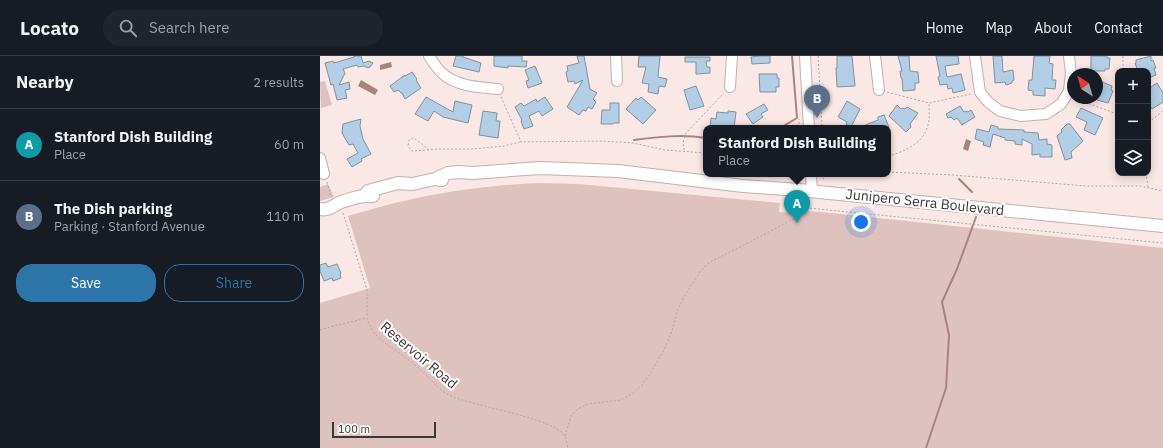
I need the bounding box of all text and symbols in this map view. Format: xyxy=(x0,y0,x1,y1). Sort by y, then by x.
search box xyxy=(103,10,383,46)
text: Locato xyxy=(20,16,79,40)
icon: search xyxy=(117,17,139,39)
text: Search here xyxy=(149,18,229,37)
text: Home xyxy=(926,19,963,37)
text: Map xyxy=(985,19,1012,37)
text: About xyxy=(1034,19,1072,37)
text: Contact xyxy=(1094,19,1143,37)
north arrow xyxy=(1067,68,1103,104)
map controls xyxy=(1115,68,1151,176)
button: + xyxy=(1115,68,1151,104)
text: Nearby xyxy=(16,71,74,93)
text: 2 results xyxy=(253,74,304,91)
pin: B xyxy=(804,85,830,118)
button: − xyxy=(1115,104,1151,140)
popup xyxy=(703,125,891,177)
text: Stanford Dish Building xyxy=(54,127,212,146)
text: Stanford Dish Building xyxy=(718,133,876,152)
text: A xyxy=(25,136,33,153)
text: 60 m xyxy=(274,136,304,153)
button: layers xyxy=(1115,140,1151,176)
text: Place xyxy=(54,146,86,163)
text: Place xyxy=(718,152,750,169)
street label: Junipero Serra Boulevard xyxy=(845,185,1005,219)
pin: A xyxy=(784,190,810,223)
text: The Dish parking xyxy=(54,199,172,218)
text: B xyxy=(25,208,33,225)
text: 110 m xyxy=(266,208,304,225)
your location xyxy=(851,212,871,232)
text: Parking · Stanford Avenue xyxy=(54,218,205,235)
button: Save xyxy=(16,264,156,302)
button: Share xyxy=(164,264,304,302)
street label: Reservoir Road xyxy=(377,318,461,392)
scale bar xyxy=(332,420,436,439)
text: 100 m xyxy=(338,422,370,436)

